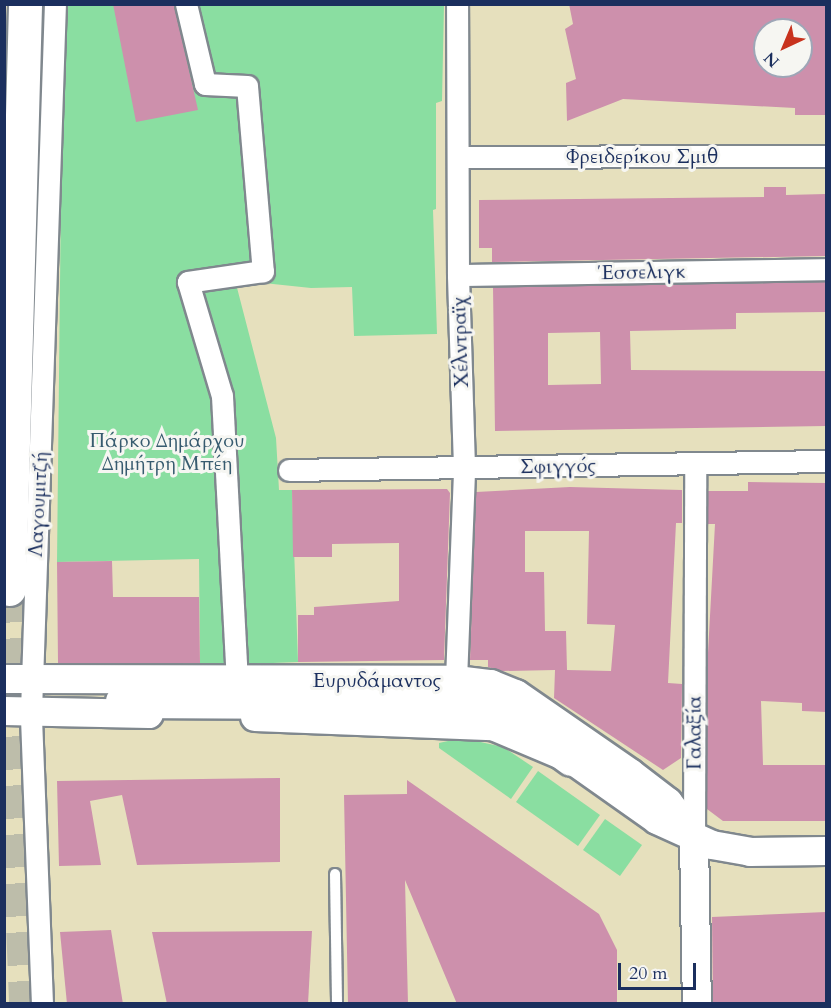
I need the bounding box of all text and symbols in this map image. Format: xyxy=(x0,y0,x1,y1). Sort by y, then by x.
north arrow xyxy=(753,18,813,78)
text: N xyxy=(759,47,785,72)
street label: Φρειδερίκου Σμιθ xyxy=(566,144,718,168)
street label: Έσσελιγκ xyxy=(598,259,686,285)
street label: Χέλντραϊχ xyxy=(446,296,474,388)
park label: Πάρκο Δημάρχου Δημήτρη Μπέη xyxy=(90,428,244,475)
street label: Λαγουμιτζή xyxy=(23,450,53,558)
street label: Σφιγγός xyxy=(520,453,596,479)
street label: Ευρυδάμαντος xyxy=(313,668,441,692)
street label: Γαλαξία xyxy=(682,696,706,770)
scale bar xyxy=(621,951,699,989)
text: 20 m xyxy=(629,961,668,986)

